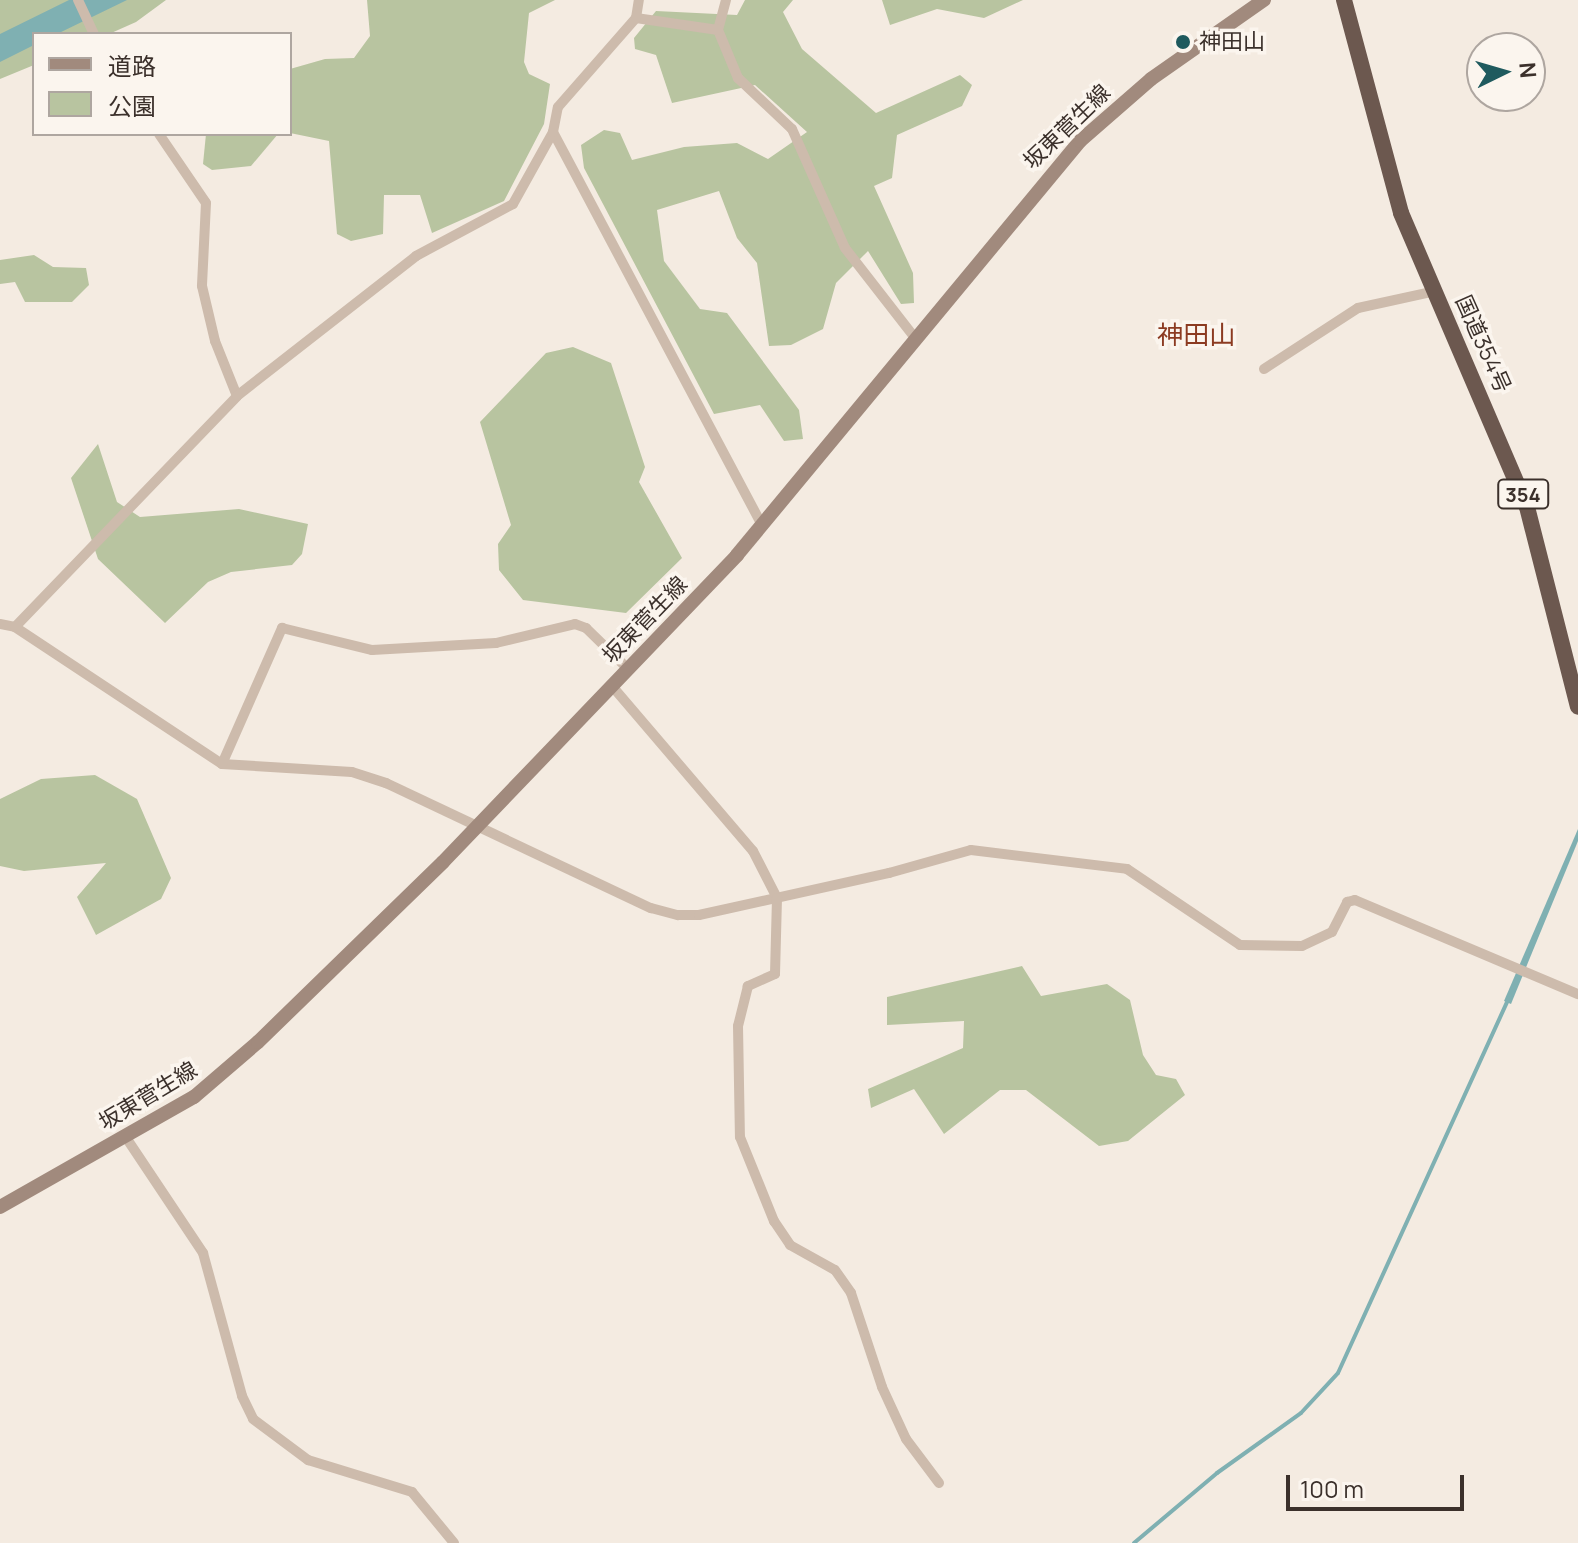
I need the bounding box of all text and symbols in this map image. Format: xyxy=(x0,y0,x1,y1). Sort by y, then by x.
place label: 神田山 xyxy=(1199,29,1265,55)
legend xyxy=(32,32,292,136)
north arrow xyxy=(1466,32,1546,112)
marker: 神田山 xyxy=(1174,33,1192,51)
text: 道路 xyxy=(108,49,156,82)
text: N xyxy=(1512,61,1544,79)
street label: 坂東菅生線 xyxy=(1018,79,1116,175)
text: 公園 xyxy=(108,89,156,122)
street label: 国道354号 xyxy=(1450,291,1516,397)
district label: 神田山 xyxy=(1157,319,1235,351)
road number: 354 xyxy=(1497,478,1549,510)
street label: 坂東菅生線 xyxy=(597,571,693,669)
street label: 坂東菅生線 xyxy=(94,1056,202,1136)
scale bar xyxy=(1290,1459,1468,1509)
text: 100 m xyxy=(1300,1472,1364,1505)

